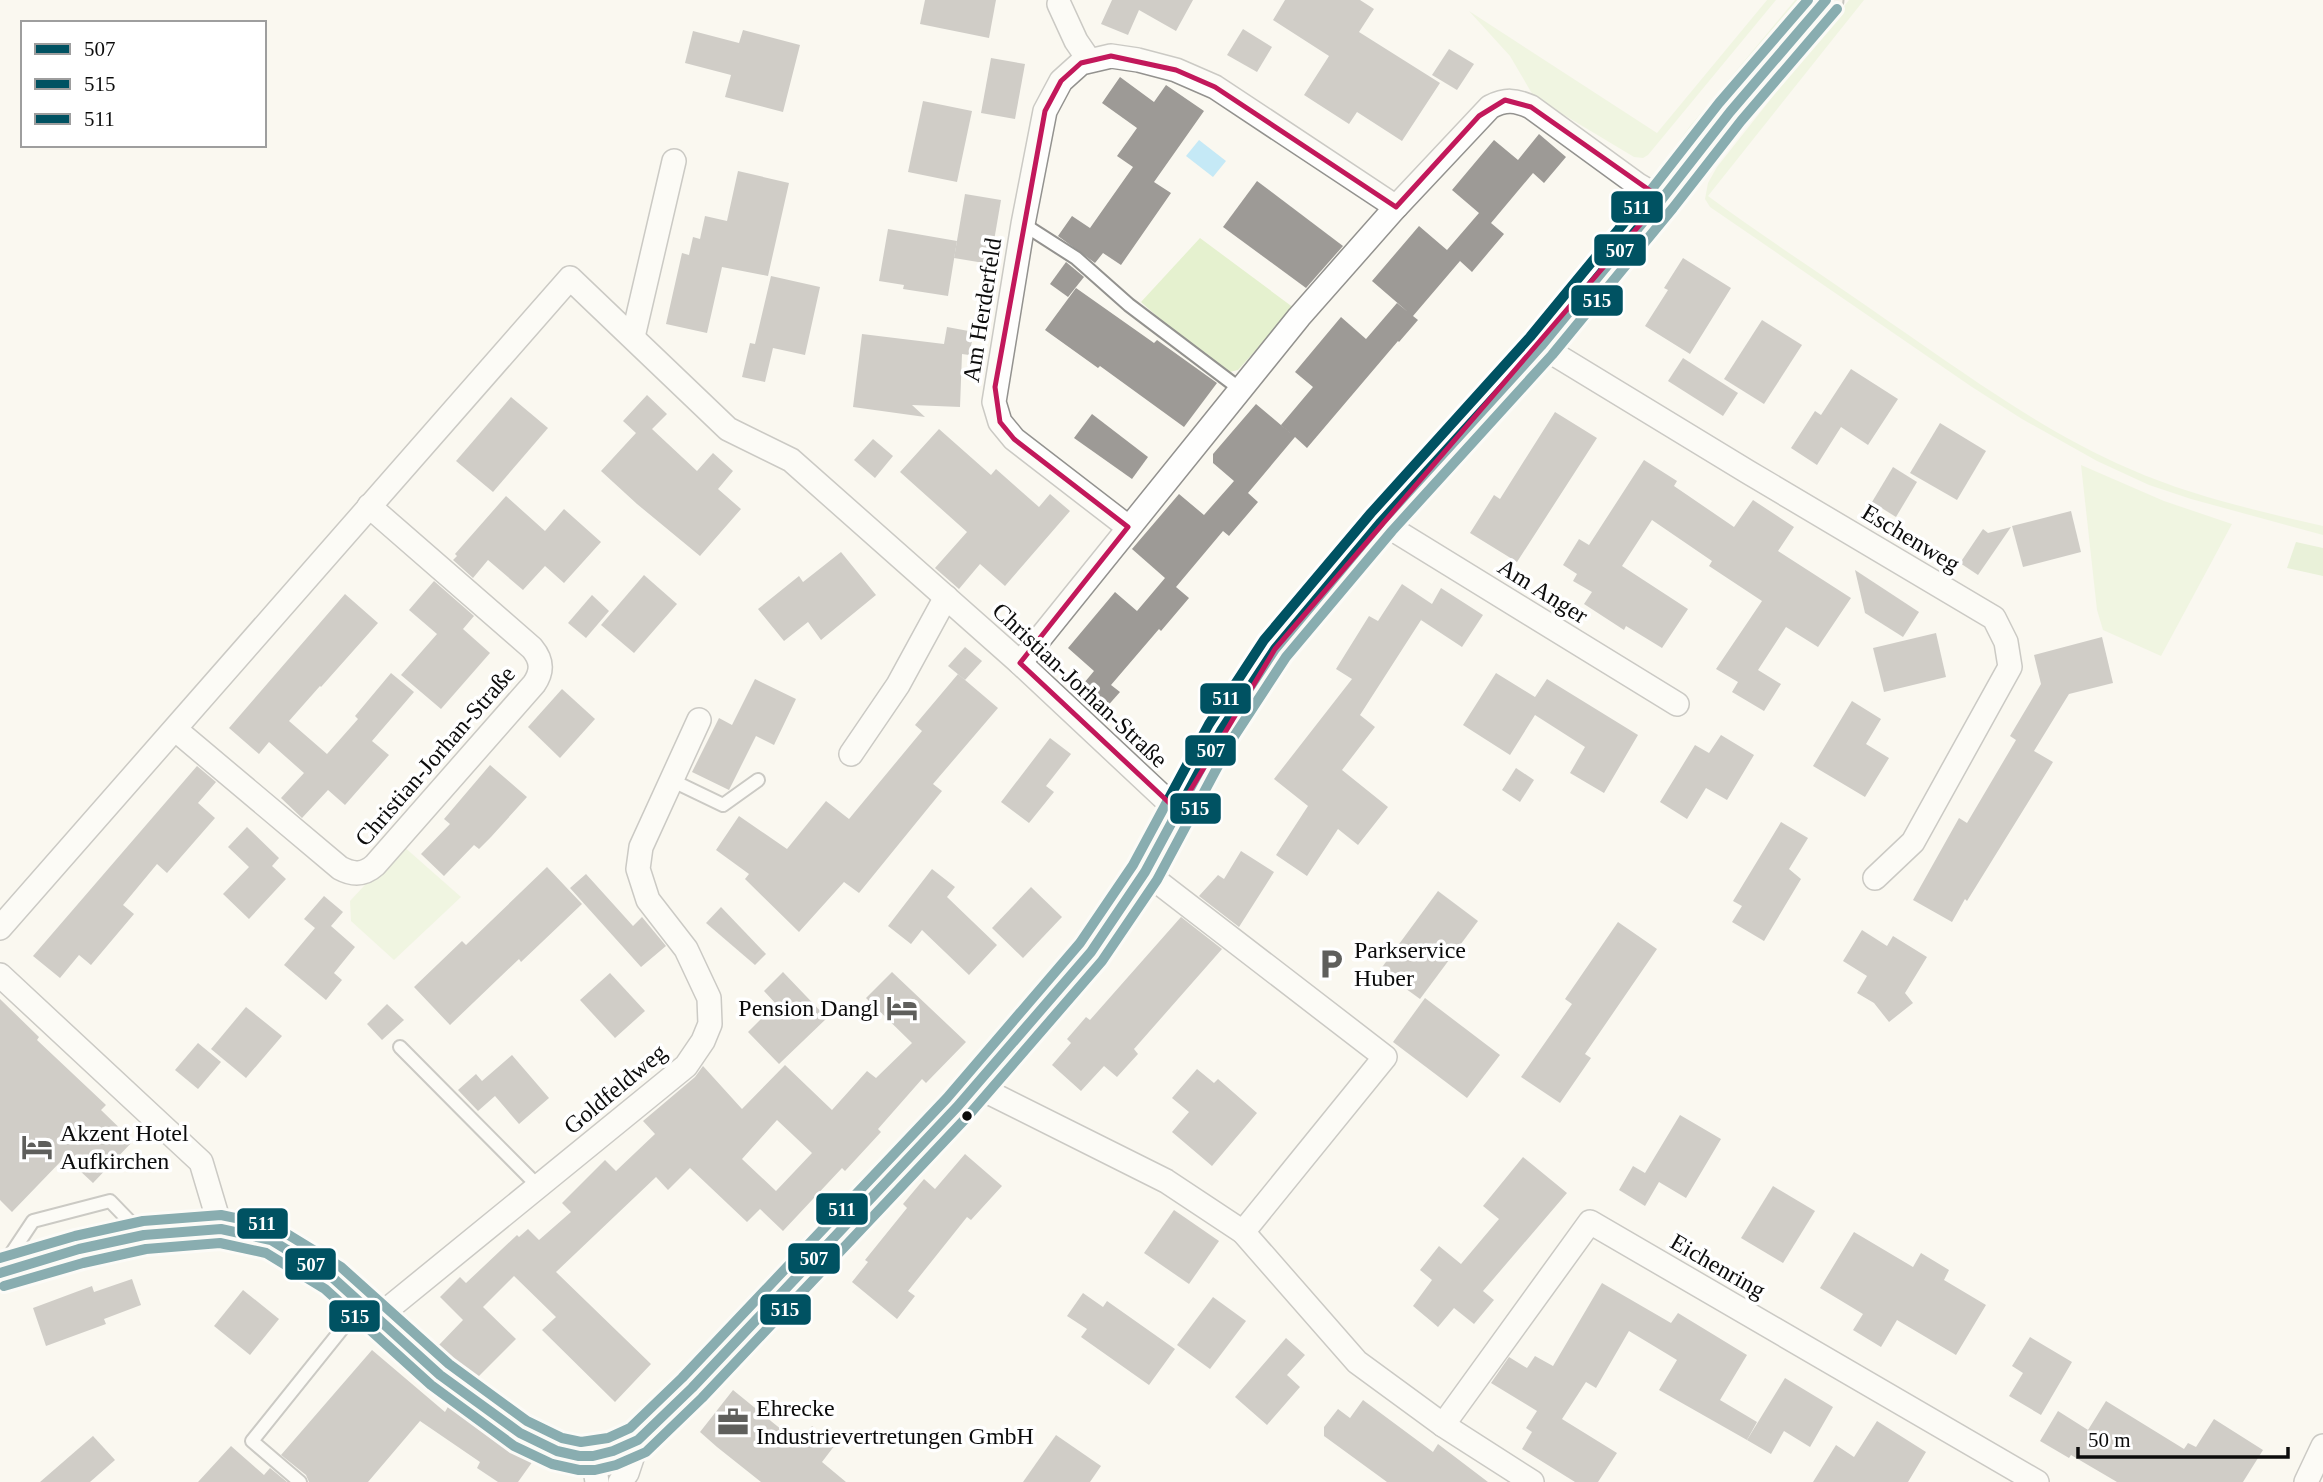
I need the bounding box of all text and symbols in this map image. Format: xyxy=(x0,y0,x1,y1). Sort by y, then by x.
legend xyxy=(21,21,266,147)
text: 507 xyxy=(84,37,116,61)
text: 515 xyxy=(84,72,116,96)
text: 511 xyxy=(84,107,115,131)
line badge: 511 xyxy=(1610,190,1664,224)
text: 511 xyxy=(1623,197,1651,218)
line badge: 507 xyxy=(1593,233,1647,267)
street label: Am Herderfeld xyxy=(958,236,1006,384)
text: 507 xyxy=(1606,240,1635,261)
line badge: 515 xyxy=(1570,284,1624,317)
text: 515 xyxy=(1583,290,1611,311)
street label: Eschenweg xyxy=(1857,499,1965,577)
street label: Am Anger xyxy=(1493,553,1593,629)
street label: Christian-Jorhan-Straße xyxy=(987,597,1173,773)
street label: Christian-Jorhan-Straße xyxy=(350,661,520,851)
line badge: 511 xyxy=(1199,682,1252,715)
text: 511 xyxy=(1212,688,1240,709)
line badge: 507 xyxy=(1184,734,1237,767)
text: 507 xyxy=(1197,740,1226,761)
line badge: 515 xyxy=(1169,792,1222,825)
text: 515 xyxy=(1181,798,1209,819)
place label: Parkservice Huber xyxy=(1354,937,1466,991)
parking icon: Parkservice Huber xyxy=(1314,947,1348,981)
hotel icon: Pension Dangl xyxy=(885,991,919,1025)
place label: Pension Dangl xyxy=(738,995,879,1021)
street label: Goldfeldweg xyxy=(559,1039,671,1139)
unlabelled marker xyxy=(960,1109,974,1123)
place label: Akzent Hotel Aufkirchen xyxy=(60,1120,189,1174)
hotel icon: Akzent Hotel Aufkirchen xyxy=(20,1130,54,1164)
line badge: 511 xyxy=(815,1192,869,1226)
text: 511 xyxy=(828,1199,856,1220)
line badge: 511 xyxy=(236,1207,289,1240)
text: 511 xyxy=(248,1213,276,1234)
street label: Eichenring xyxy=(1666,1228,1770,1304)
line badge: 507 xyxy=(787,1242,841,1275)
line badge: 507 xyxy=(284,1247,337,1281)
text: 507 xyxy=(800,1248,829,1269)
text: 507 xyxy=(297,1254,326,1275)
line badge: 515 xyxy=(759,1293,812,1326)
line badge: 515 xyxy=(328,1299,381,1333)
text: 515 xyxy=(771,1299,799,1320)
text: 515 xyxy=(341,1306,369,1327)
place label: Ehrecke Industrievertretungen GmbH xyxy=(756,1395,1034,1449)
office icon: Ehrecke Industrievertretungen GmbH xyxy=(716,1405,750,1439)
scale bar xyxy=(2078,1416,2288,1460)
text: 50 m xyxy=(2088,1428,2131,1452)

